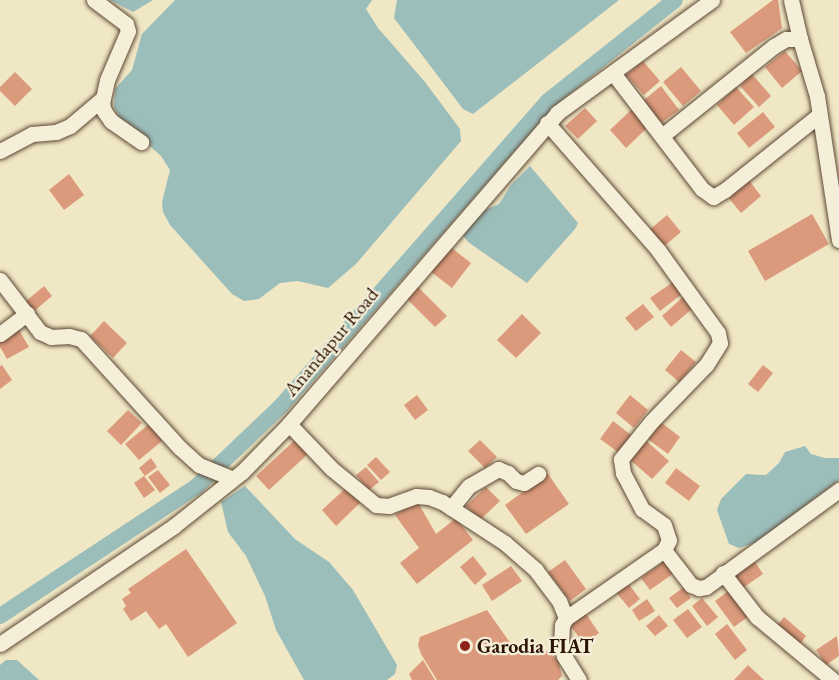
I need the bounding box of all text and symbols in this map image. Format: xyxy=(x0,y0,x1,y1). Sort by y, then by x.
street label: Anandapur Road xyxy=(279,283,383,401)
place label: Garodia FIAT xyxy=(477,634,593,658)
marker: Garodia FIAT xyxy=(458,639,472,653)

